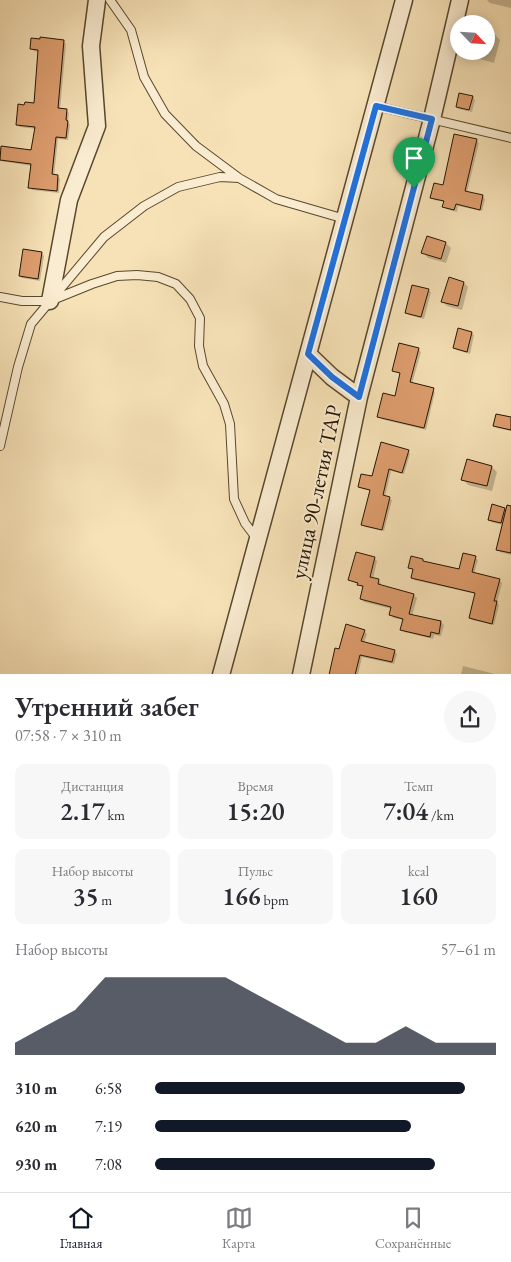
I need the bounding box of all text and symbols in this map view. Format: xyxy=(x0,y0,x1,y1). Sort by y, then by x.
north arrow xyxy=(450,15,495,60)
map controls xyxy=(450,15,495,60)
pin xyxy=(393,137,435,188)
icon: arrive xyxy=(400,144,428,172)
street label: улица 90-летия ТАР xyxy=(283,402,349,582)
text: Утренний забег xyxy=(15,688,199,724)
button: share xyxy=(444,691,496,743)
text: 07:58 · 7 × 310 m xyxy=(15,725,122,746)
text: Дистанция xyxy=(61,777,124,795)
text: Время xyxy=(238,777,273,795)
text: Темп xyxy=(404,777,433,795)
text: 2.17 xyxy=(60,795,105,827)
text: 15:20 xyxy=(226,795,285,827)
text: 7:04 xyxy=(383,795,428,827)
text: km xyxy=(105,806,125,824)
text: /km xyxy=(428,806,454,824)
text: Набор высоты xyxy=(52,862,133,880)
text: Пульс xyxy=(238,862,273,880)
text: kcal xyxy=(408,862,429,880)
text: 35 xyxy=(73,880,98,912)
text: 166 xyxy=(222,880,261,912)
text: 160 xyxy=(399,880,438,912)
text: m xyxy=(98,891,112,909)
text: bpm xyxy=(261,891,289,909)
text: Набор высоты xyxy=(15,939,108,960)
text: 57–61 m xyxy=(441,939,496,960)
text: 310 m xyxy=(15,1078,57,1099)
text: 6:58 xyxy=(95,1078,122,1099)
text: 620 m xyxy=(15,1116,57,1137)
text: 7:19 xyxy=(95,1116,122,1137)
text: 930 m xyxy=(15,1154,57,1175)
text: 7:08 xyxy=(95,1154,122,1175)
tab: Главная xyxy=(60,1204,102,1252)
tab: Карта xyxy=(222,1204,255,1252)
tab: Сохранённые xyxy=(375,1204,451,1252)

